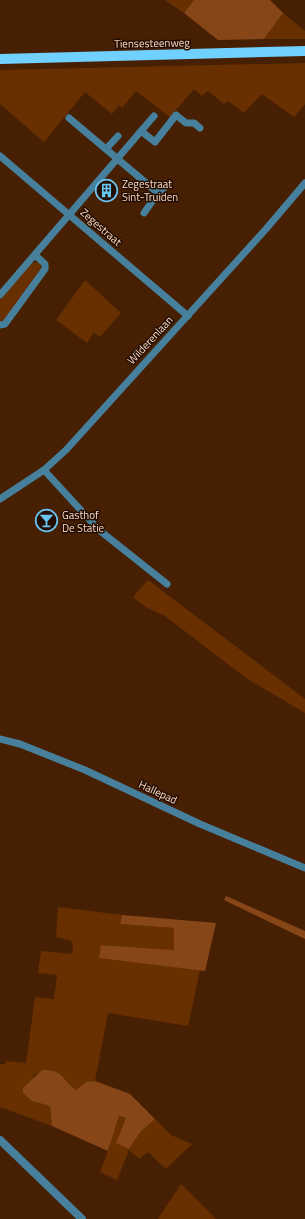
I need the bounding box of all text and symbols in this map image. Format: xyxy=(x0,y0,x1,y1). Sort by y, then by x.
street label: Tiensesteenweg xyxy=(114,34,190,52)
place label: Zegestraat Sint-Truiden xyxy=(122,176,178,205)
building icon: Zegestraat Sint-Truiden xyxy=(94,177,120,203)
street label: Zegestraat xyxy=(77,204,125,250)
street label: Wilderenlaan xyxy=(123,312,177,368)
place label: Gasthof De Statie xyxy=(62,507,105,536)
bar icon: Gasthof De Statie xyxy=(34,508,60,534)
street label: Hallepad xyxy=(136,776,180,808)

